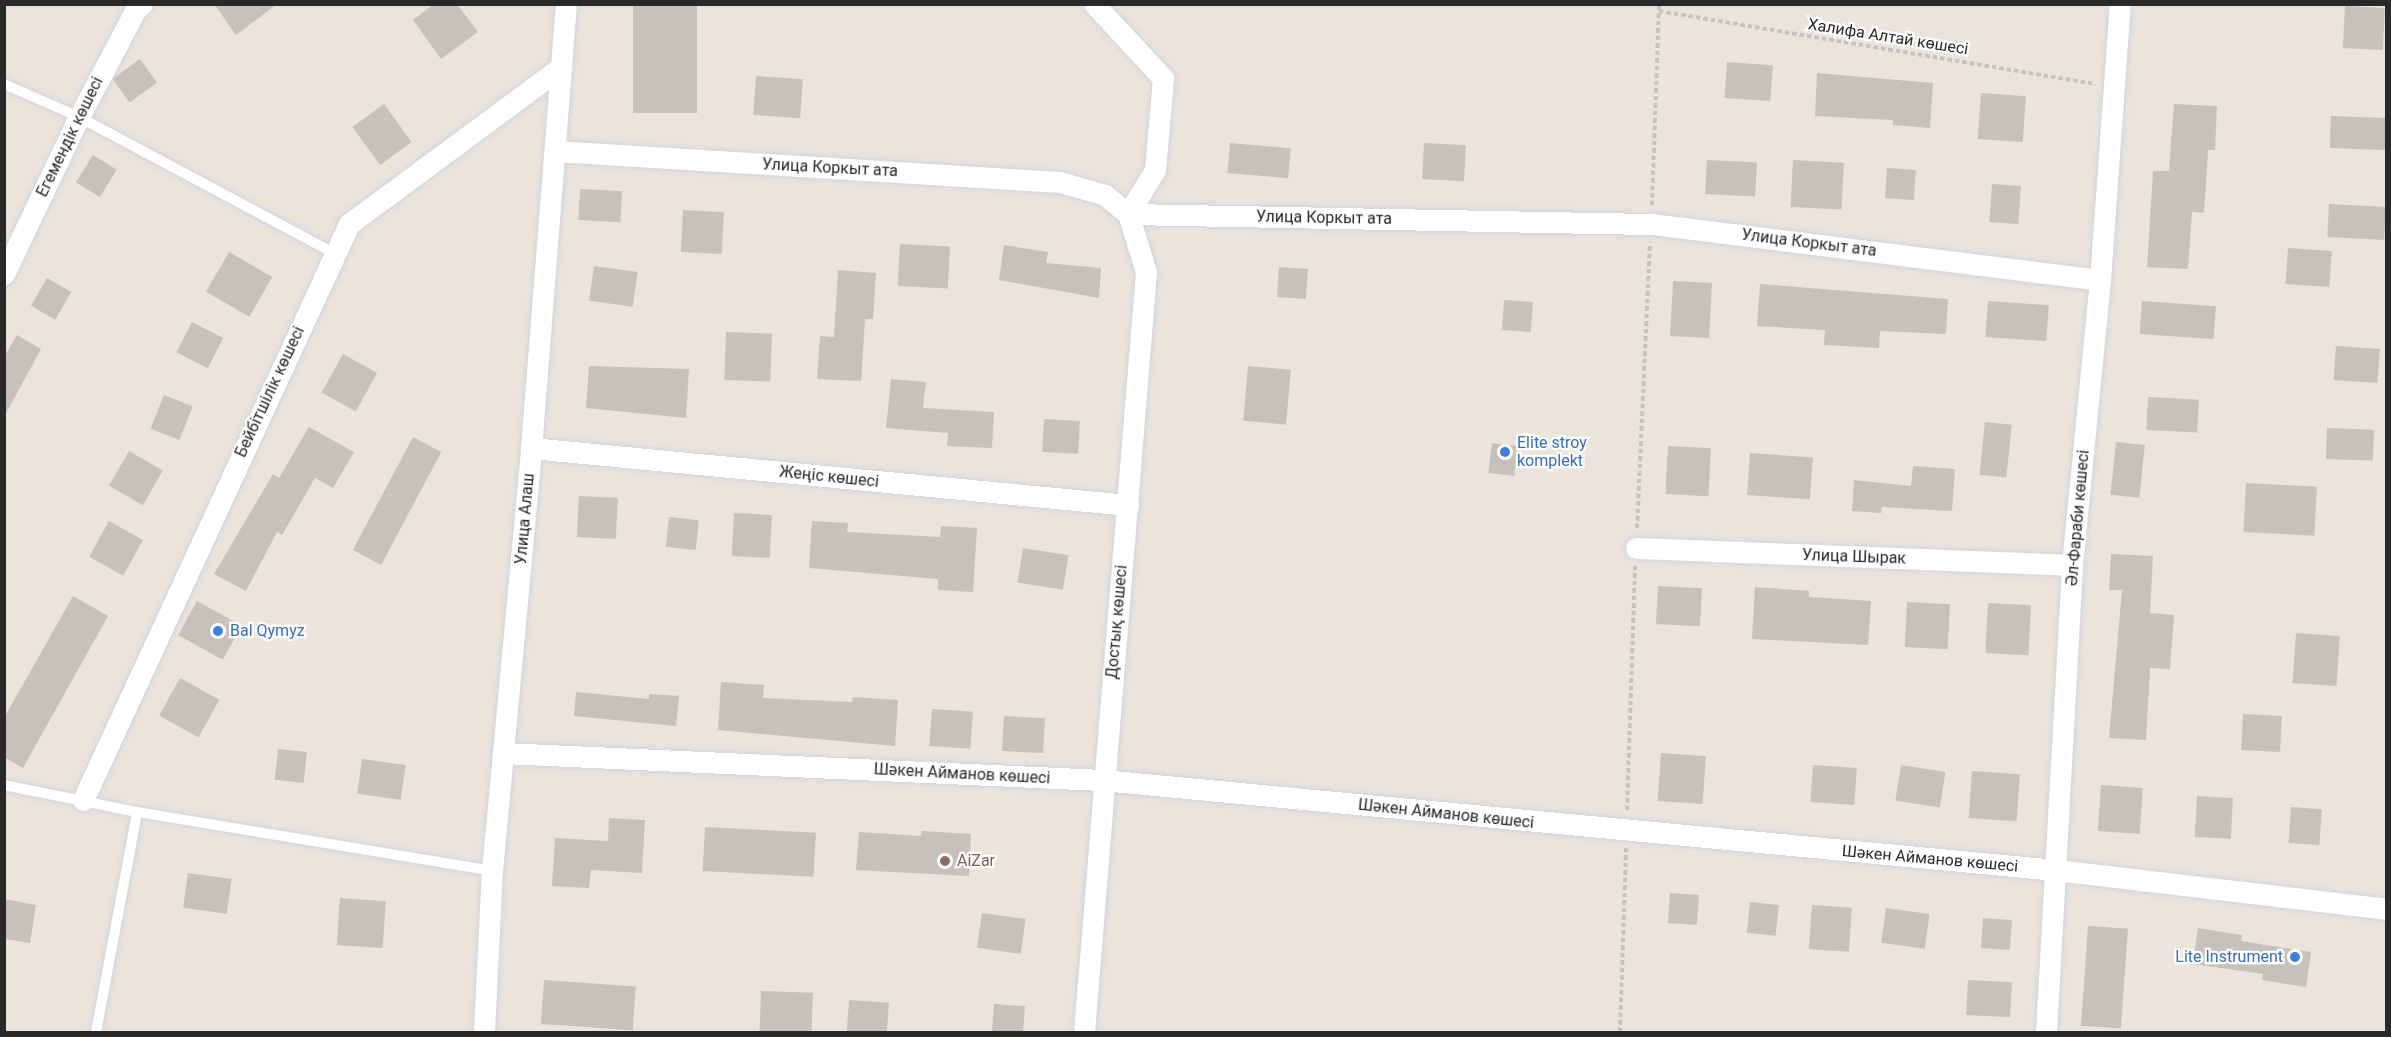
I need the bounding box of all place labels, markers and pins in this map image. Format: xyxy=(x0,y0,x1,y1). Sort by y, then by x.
place label: Elite stroy komplekt xyxy=(1517,433,1587,471)
marker: Elite stroy komplekt xyxy=(1498,445,1512,459)
place label: Bal Qymyz xyxy=(230,621,305,641)
marker: Bal Qymyz xyxy=(211,624,225,638)
place label: AiZar xyxy=(957,851,995,871)
marker: AiZar xyxy=(938,854,952,868)
place label: Lite Instrument xyxy=(2175,947,2283,967)
marker: Lite Instrument xyxy=(2288,950,2302,964)

